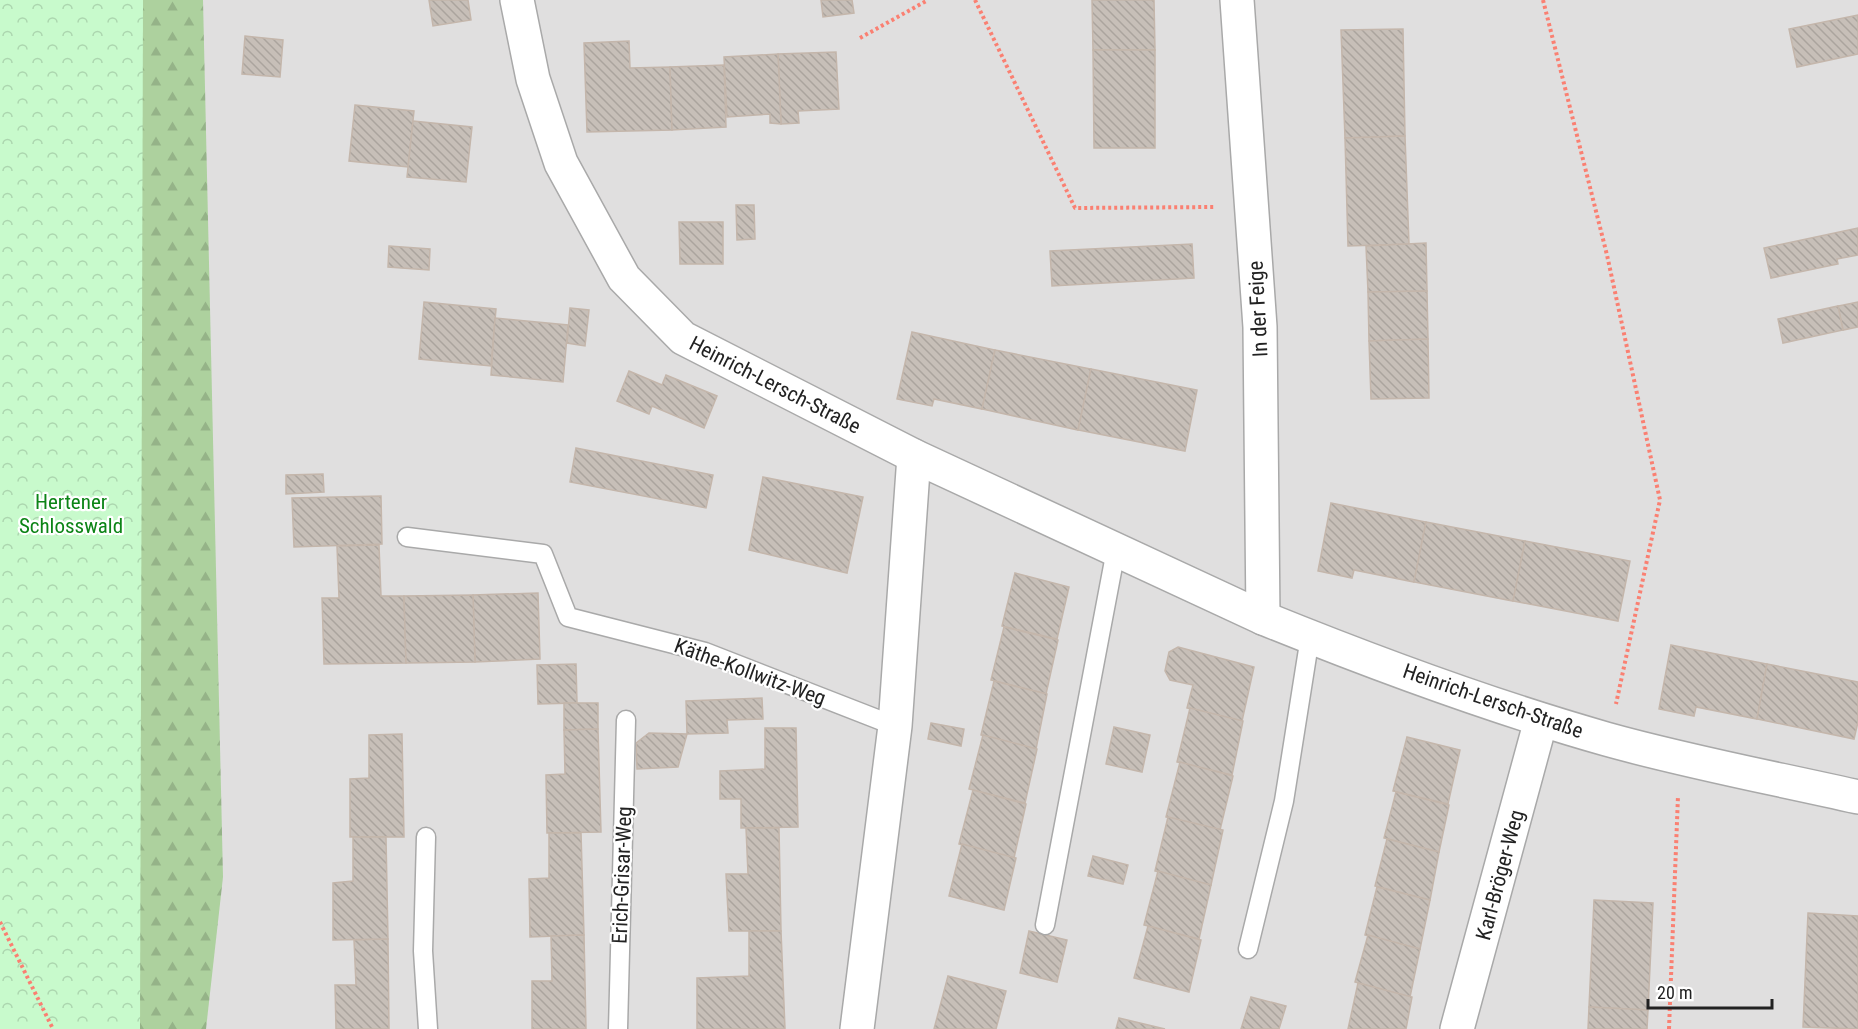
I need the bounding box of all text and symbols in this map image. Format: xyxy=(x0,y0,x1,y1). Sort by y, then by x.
street label: In der Feige xyxy=(1243,260,1273,358)
street label: Heinrich-Lersch-Straße xyxy=(685,331,865,439)
park label: Hertener Schlosswald xyxy=(19,490,123,538)
street label: Käthe-Kollwitz-Weg xyxy=(671,633,829,711)
street label: Heinrich-Lersch-Straße xyxy=(1400,659,1586,743)
street label: Erich-Grisar-Weg xyxy=(608,806,636,944)
street label: Karl-Bröger-Weg xyxy=(1471,807,1529,943)
scale bar xyxy=(1648,972,1772,1010)
text: 20 m xyxy=(1657,982,1692,1003)

